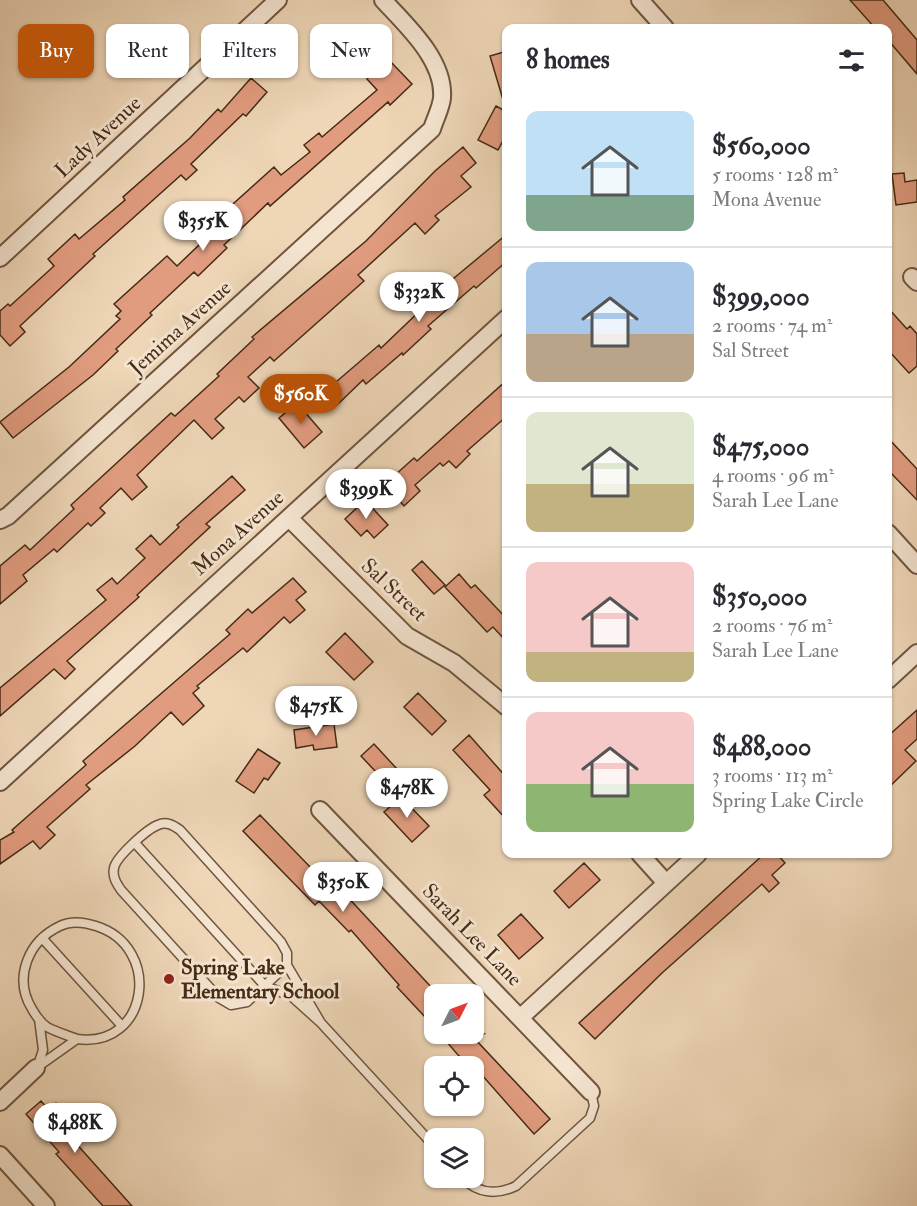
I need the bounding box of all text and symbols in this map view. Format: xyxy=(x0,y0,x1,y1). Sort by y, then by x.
chip: Buy xyxy=(18,24,94,78)
chip: Rent xyxy=(106,24,189,78)
chip: Filters xyxy=(201,24,298,78)
chip: New xyxy=(310,24,392,78)
text: 8 homes xyxy=(526,44,610,76)
icon: filters xyxy=(835,44,868,77)
street label: Lady Avenue xyxy=(49,90,147,184)
text: $560,000 xyxy=(712,130,811,162)
icon: home xyxy=(574,135,646,207)
text: 5 rooms · 128 m² xyxy=(712,162,838,187)
text: Mona Avenue xyxy=(712,187,821,212)
pin: $355K xyxy=(161,201,245,252)
text: $355K xyxy=(178,208,228,233)
pin: $332K xyxy=(377,272,461,323)
street label: Jemima Avenue xyxy=(122,275,237,382)
text: $332K xyxy=(394,279,444,304)
text: $399,000 xyxy=(712,281,810,313)
icon: home xyxy=(574,286,646,358)
text: 2 rooms · 74 m² xyxy=(712,313,833,338)
text: Sal Street xyxy=(712,338,789,363)
pin: $560K xyxy=(259,374,343,425)
text: $560K xyxy=(274,381,328,406)
text: $475,000 xyxy=(712,431,809,463)
icon: home xyxy=(574,436,646,508)
text: 4 rooms · 96 m² xyxy=(712,463,834,488)
pin: $399K xyxy=(324,469,408,520)
text: $399K xyxy=(339,476,393,501)
street label: Mona Avenue xyxy=(186,484,290,581)
text: Sarah Lee Lane xyxy=(712,488,839,513)
street label: Sal Street xyxy=(355,553,433,628)
text: $350,000 xyxy=(712,581,807,613)
icon: home xyxy=(574,586,646,658)
text: 2 rooms · 76 m² xyxy=(712,613,832,638)
text: Sarah Lee Lane xyxy=(712,638,839,663)
pin: $475K xyxy=(274,686,358,737)
text: $475K xyxy=(289,693,343,718)
text: $488,000 xyxy=(712,731,811,763)
icon: home xyxy=(574,736,646,808)
text: 3 rooms · 113 m² xyxy=(712,763,833,788)
pin: $478K xyxy=(365,768,449,819)
text: $478K xyxy=(380,775,434,800)
text: Spring Lake Circle xyxy=(712,788,864,813)
pin: $350K xyxy=(301,862,385,913)
text: $350K xyxy=(317,869,369,894)
street label: Sarah Lee Lane xyxy=(416,878,528,992)
place label: Spring Lake Elementary School xyxy=(181,954,340,1005)
marker: Spring Lake Elementary School xyxy=(162,972,176,986)
north arrow xyxy=(424,984,484,1044)
map controls xyxy=(424,984,484,1188)
button: locate xyxy=(424,1056,484,1116)
pin: $488K xyxy=(33,1103,117,1154)
text: $488K xyxy=(48,1110,102,1135)
button: layers xyxy=(424,1128,484,1188)

